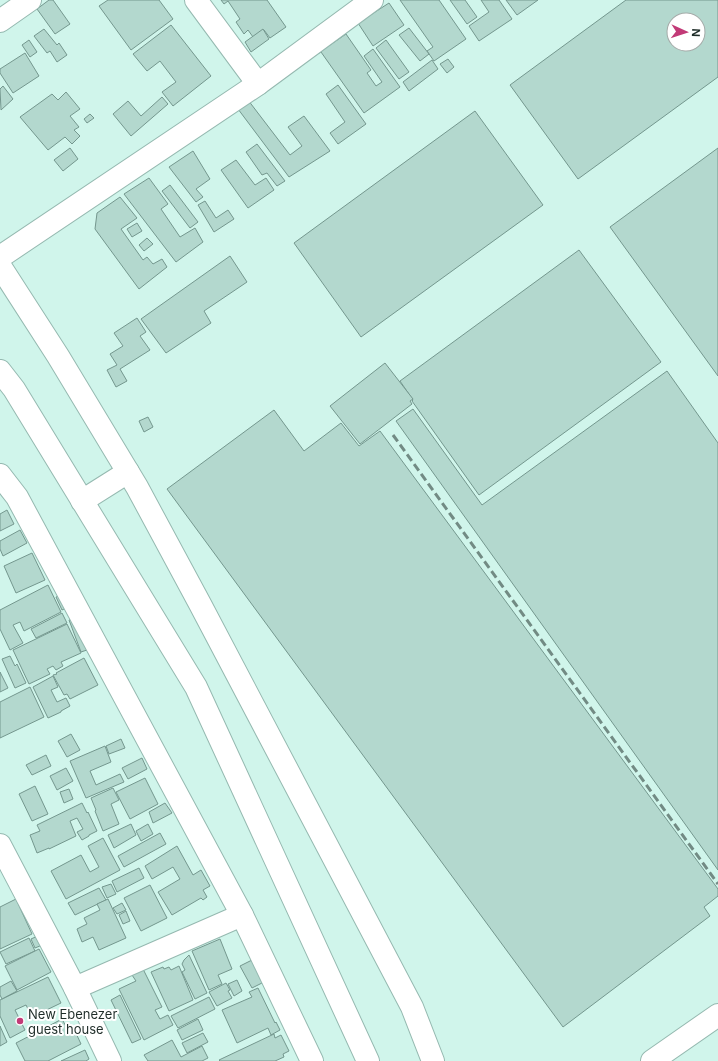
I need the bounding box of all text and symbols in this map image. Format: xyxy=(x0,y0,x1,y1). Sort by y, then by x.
north arrow xyxy=(666,12,706,52)
text: N xyxy=(689,28,703,37)
place label: New Ebenezer guest house xyxy=(28,1006,117,1037)
marker: New Ebenezer guest house xyxy=(15,1016,25,1026)

